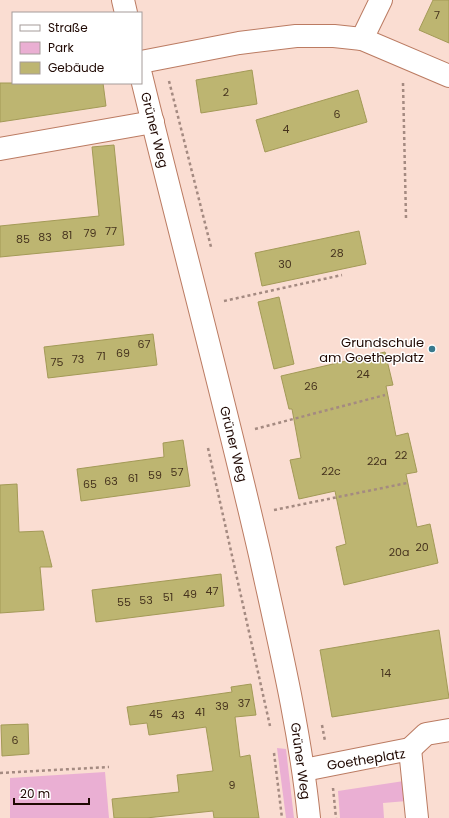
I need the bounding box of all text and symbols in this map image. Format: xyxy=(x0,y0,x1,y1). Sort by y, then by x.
house number: 7 xyxy=(434,7,440,23)
legend xyxy=(12,12,142,84)
text: Straße xyxy=(48,19,88,36)
text: Park xyxy=(48,39,75,56)
text: Gebäude xyxy=(48,59,104,76)
house number: 2 xyxy=(223,84,229,100)
street label: Grüner Weg xyxy=(136,90,173,170)
house number: 6 xyxy=(334,106,341,122)
house number: 4 xyxy=(283,121,290,137)
house number: 77 xyxy=(105,223,117,239)
house number: 79 xyxy=(84,225,97,241)
house number: 81 xyxy=(62,227,72,243)
house number: 83 xyxy=(38,229,52,245)
house number: 85 xyxy=(16,231,30,247)
house number: 28 xyxy=(330,245,344,261)
house number: 30 xyxy=(278,256,292,272)
place label: Grundschule am Goetheplatz xyxy=(319,333,424,367)
house number: 67 xyxy=(138,336,151,352)
marker: Grundschule am Goetheplatz xyxy=(427,344,437,354)
house number: 69 xyxy=(116,345,130,361)
house number: 71 xyxy=(96,348,106,364)
house number: 73 xyxy=(72,351,84,367)
house number: 75 xyxy=(51,354,64,370)
house number: 24 xyxy=(356,366,370,382)
house number: 26 xyxy=(304,378,318,394)
street label: Grüner Weg xyxy=(215,404,252,484)
house number: 22 xyxy=(395,447,407,463)
house number: 22a xyxy=(367,453,387,469)
house number: 22c xyxy=(321,463,341,479)
house number: 57 xyxy=(171,464,183,480)
house number: 59 xyxy=(148,467,162,483)
house number: 61 xyxy=(128,470,138,486)
house number: 63 xyxy=(104,473,118,489)
house number: 65 xyxy=(83,476,97,492)
house number: 20 xyxy=(415,539,429,555)
house number: 20a xyxy=(389,544,409,560)
house number: 47 xyxy=(206,583,218,599)
house number: 49 xyxy=(183,586,197,602)
house number: 51 xyxy=(163,589,173,605)
house number: 53 xyxy=(139,592,153,608)
house number: 55 xyxy=(117,594,131,610)
house number: 14 xyxy=(381,665,391,681)
house number: 37 xyxy=(238,695,250,711)
house number: 39 xyxy=(215,698,229,714)
house number: 41 xyxy=(195,704,205,720)
house number: 45 xyxy=(149,706,163,722)
house number: 43 xyxy=(171,707,185,723)
street label: Grüner Weg xyxy=(286,721,315,801)
house number: 6 xyxy=(12,732,19,748)
street label: Goetheplatz xyxy=(326,744,407,775)
house number: 9 xyxy=(229,777,236,793)
scale bar xyxy=(14,780,89,806)
text: 20 m xyxy=(20,785,50,802)

